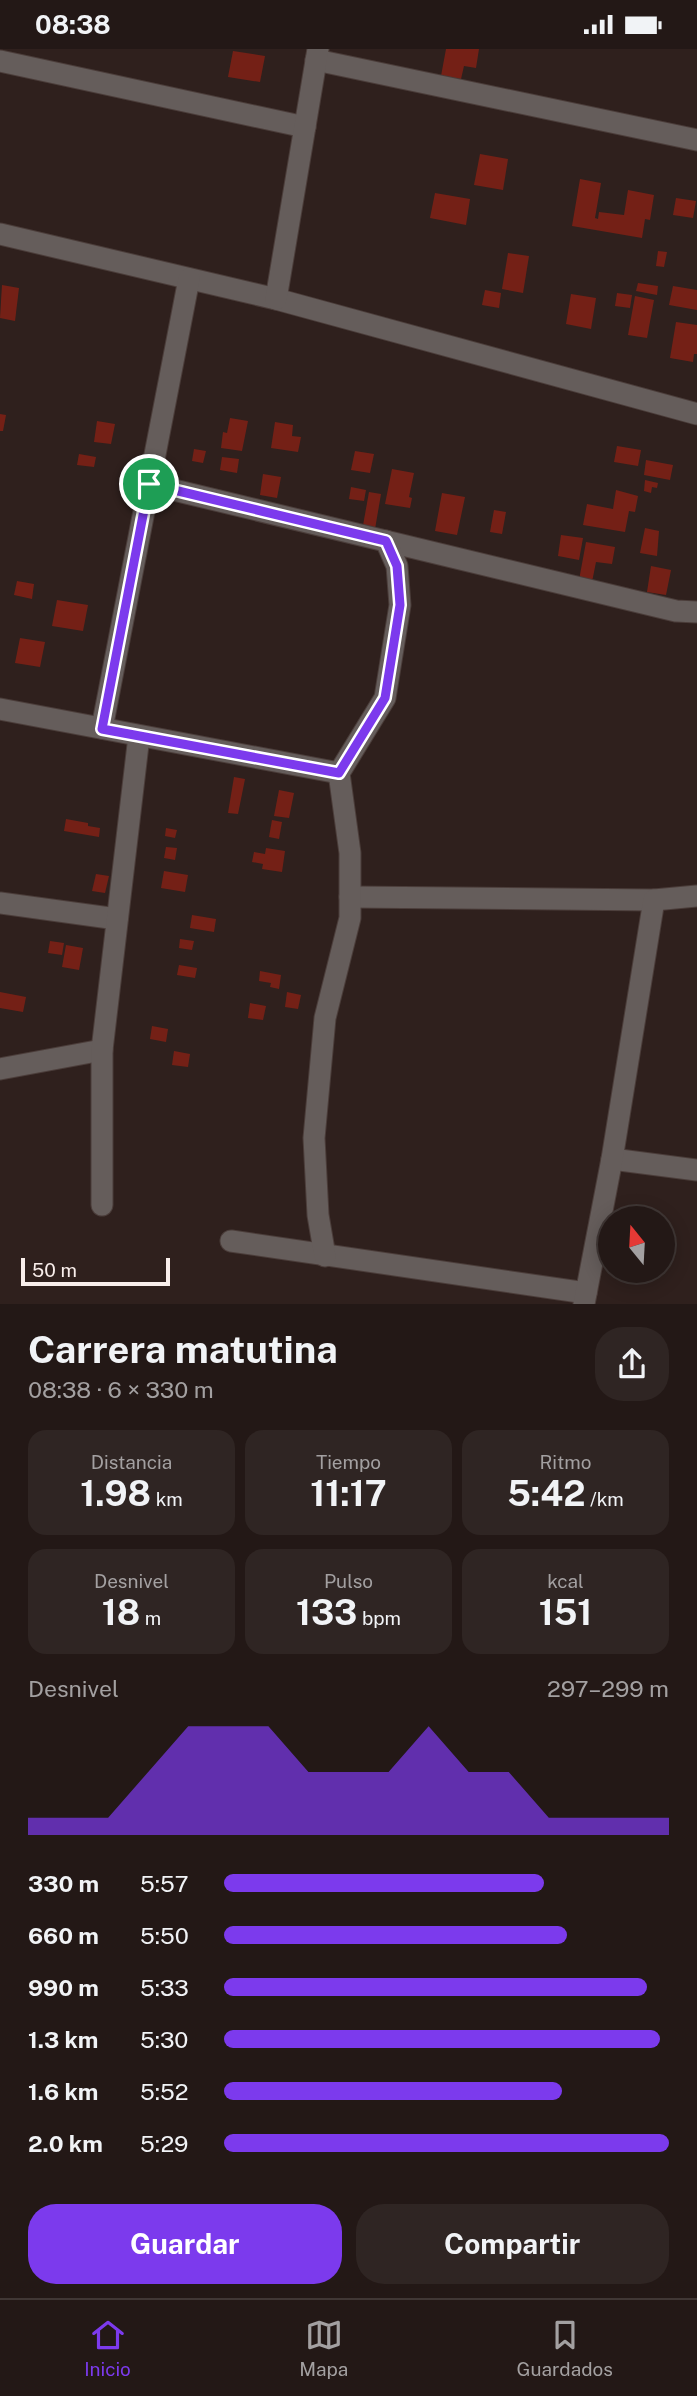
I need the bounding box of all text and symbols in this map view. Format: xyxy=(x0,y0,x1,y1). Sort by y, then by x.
text: 08:38 xyxy=(35,9,111,40)
pin xyxy=(119,454,179,514)
icon: arrive xyxy=(130,465,168,503)
north arrow xyxy=(598,1206,676,1283)
map controls xyxy=(598,1206,675,1283)
scale bar xyxy=(21,1255,170,1287)
text: 50 m xyxy=(32,1259,77,1281)
text: Carrera matutina xyxy=(28,1327,338,1372)
button: share xyxy=(595,1327,669,1401)
text: 08:38 · 6 × 330 m xyxy=(28,1376,214,1403)
text: Distancia xyxy=(91,1451,172,1473)
text: Tiempo xyxy=(316,1451,381,1473)
text: Ritmo xyxy=(539,1451,592,1473)
text: 1.98 xyxy=(80,1473,151,1514)
text: 11:17 xyxy=(310,1473,387,1514)
text: 5:42 xyxy=(507,1473,585,1514)
text: km xyxy=(151,1488,183,1510)
text: /km xyxy=(585,1488,624,1510)
text: Desnivel xyxy=(94,1570,169,1592)
text: Pulso xyxy=(324,1570,373,1592)
text: kcal xyxy=(547,1570,584,1592)
text: 18 xyxy=(102,1592,140,1633)
text: 133 xyxy=(296,1592,357,1633)
text: 151 xyxy=(539,1592,592,1633)
text: m xyxy=(140,1607,161,1629)
text: bpm xyxy=(357,1607,401,1629)
text: Desnivel xyxy=(28,1675,119,1702)
text: 297–299 m xyxy=(547,1675,669,1702)
text: 330 m xyxy=(28,1870,99,1897)
text: 5:57 xyxy=(140,1870,188,1897)
text: 660 m xyxy=(28,1922,99,1949)
text: 5:50 xyxy=(140,1922,189,1949)
text: 990 m xyxy=(28,1974,99,2001)
text: 5:33 xyxy=(140,1974,189,2001)
text: 1.3 km xyxy=(28,2026,98,2053)
text: 5:30 xyxy=(140,2026,188,2053)
text: 1.6 km xyxy=(28,2078,98,2105)
text: 5:52 xyxy=(140,2078,188,2105)
text: 2.0 km xyxy=(28,2130,103,2157)
text: 5:29 xyxy=(140,2130,188,2157)
button: Guardar xyxy=(28,2204,342,2284)
button: Compartir xyxy=(356,2204,669,2284)
tab: Inicio xyxy=(84,2316,131,2380)
tab: Mapa xyxy=(299,2316,348,2380)
tab: Guardados xyxy=(517,2316,613,2380)

